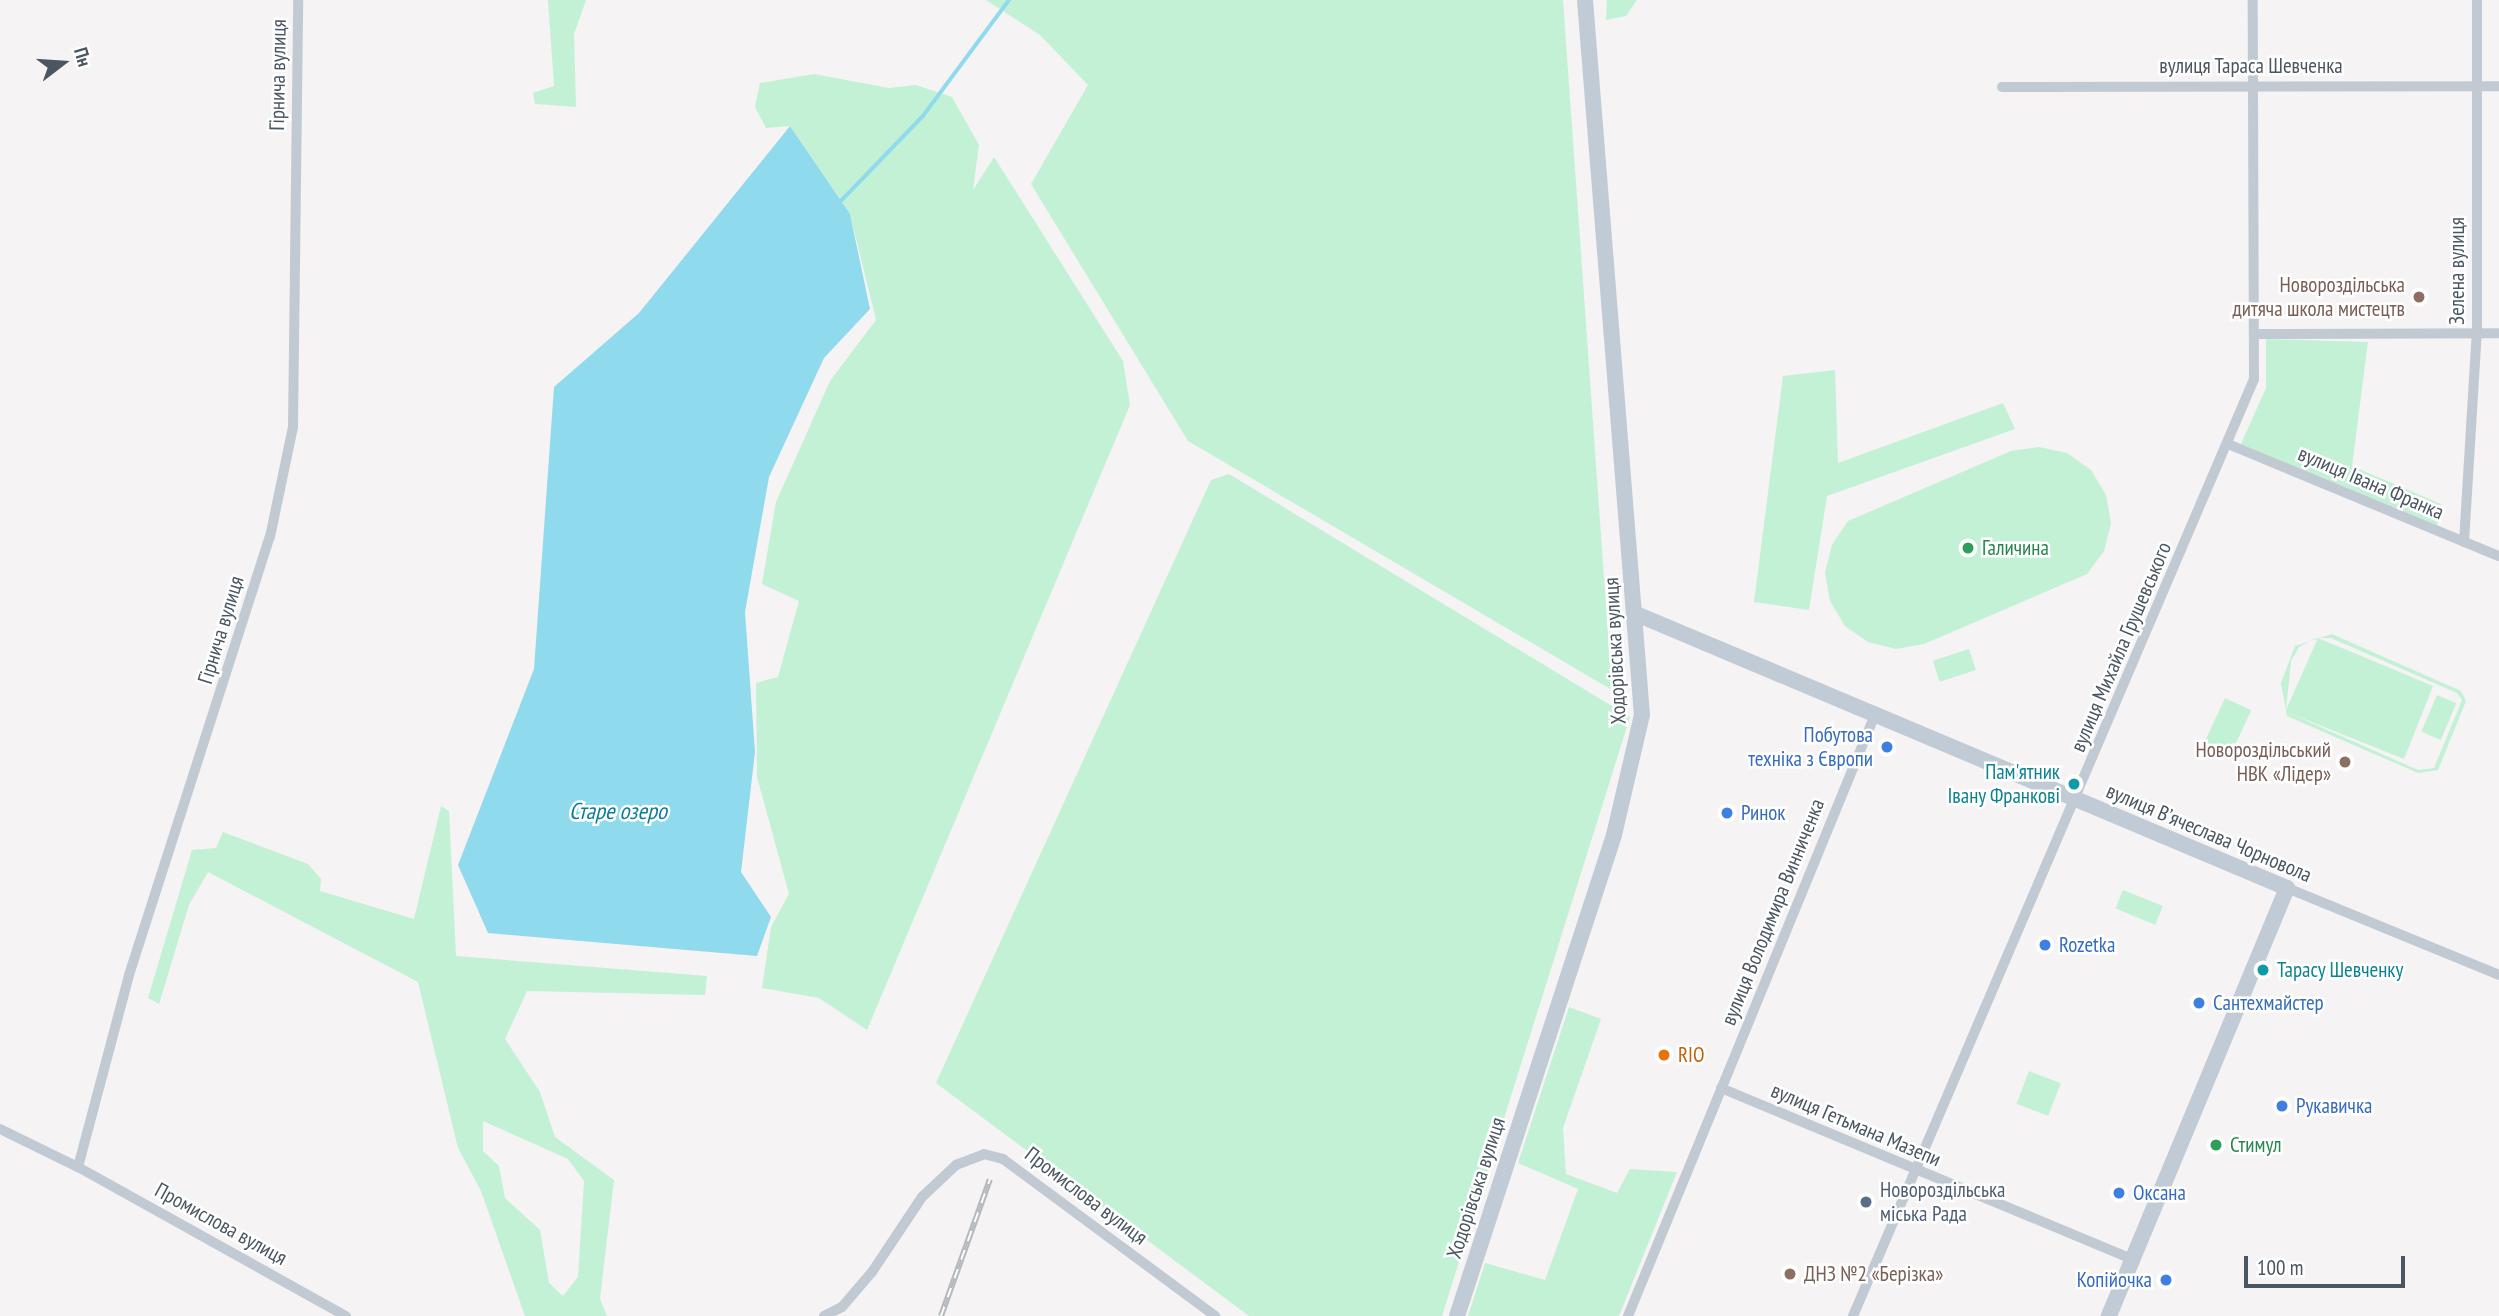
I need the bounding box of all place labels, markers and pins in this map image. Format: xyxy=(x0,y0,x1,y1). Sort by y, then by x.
place label: Новороздільська дитяча школа мистецтв xyxy=(2233,272,2405,322)
marker: Новороздільська дитяча школа мистецтв xyxy=(2411,289,2427,305)
place label: Галичина xyxy=(1982,535,2049,561)
marker: Галичина xyxy=(1960,540,1976,556)
place label: Побутова техніка з Європи xyxy=(1748,722,1873,772)
place label: Новороздільський НВК «Лідер» xyxy=(2196,737,2331,787)
marker: Побутова техніка з Європи xyxy=(1879,739,1895,755)
marker: Новороздільський НВК «Лідер» xyxy=(2337,754,2353,770)
place label: Пам'ятник Івану Франкові xyxy=(1947,759,2060,809)
marker: Пам'ятник Івану Франкові xyxy=(2066,776,2082,792)
place label: Ринок xyxy=(1741,800,1785,826)
marker: Ринок xyxy=(1719,805,1735,821)
place label: Rozetka xyxy=(2059,932,2115,958)
marker: Rozetka xyxy=(2037,937,2053,953)
place label: Тарасу Шевченку xyxy=(2277,957,2404,983)
marker: Тарасу Шевченку xyxy=(2255,962,2271,978)
place label: Сантехмайстер xyxy=(2213,990,2324,1016)
marker: Сантехмайстер xyxy=(2191,995,2207,1011)
place label: RIO xyxy=(1678,1042,1705,1068)
marker: RIO xyxy=(1656,1047,1672,1063)
place label: Рукавичка xyxy=(2296,1093,2372,1119)
marker: Рукавичка xyxy=(2274,1098,2290,1114)
place label: Стимул xyxy=(2230,1132,2282,1158)
marker: Стимул xyxy=(2208,1137,2224,1153)
place label: Новороздільська міська Рада xyxy=(1880,1177,2005,1227)
place label: Оксана xyxy=(2133,1180,2186,1206)
marker: Оксана xyxy=(2111,1185,2127,1201)
marker: Новороздільська міська Рада xyxy=(1858,1194,1874,1210)
place label: ДНЗ №2 «Берізка» xyxy=(1804,1261,1943,1287)
marker: ДНЗ №2 «Берізка» xyxy=(1782,1266,1798,1282)
place label: Копійочка xyxy=(2077,1267,2152,1293)
marker: Копійочка xyxy=(2158,1272,2174,1288)

